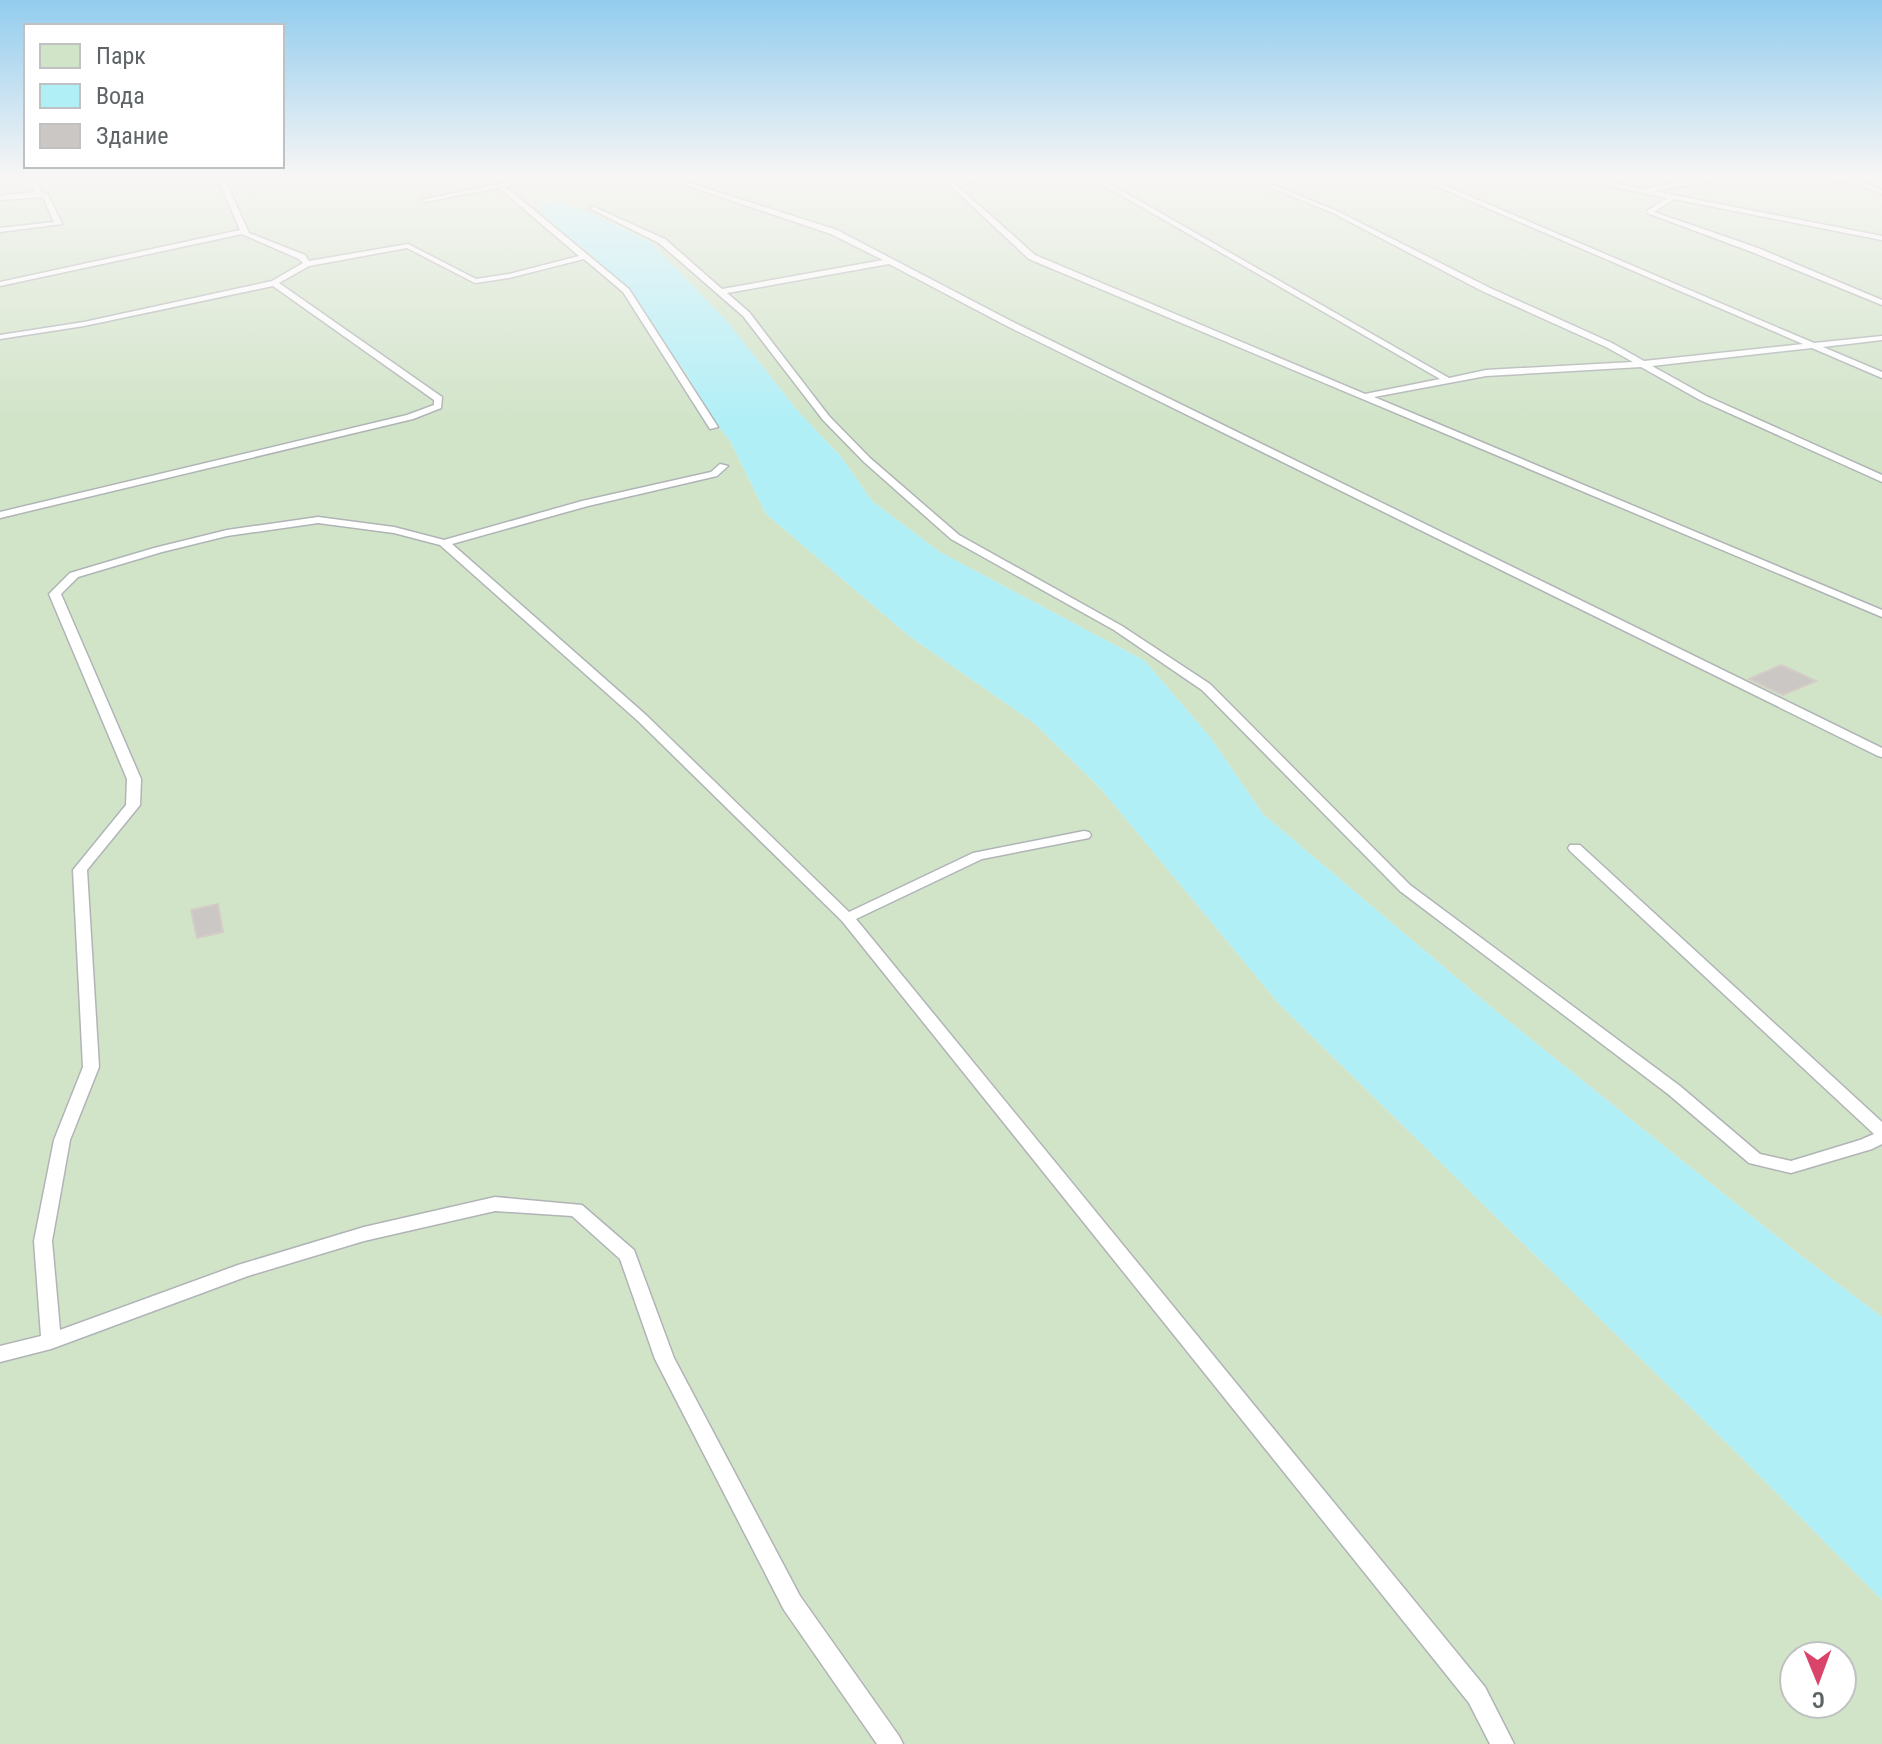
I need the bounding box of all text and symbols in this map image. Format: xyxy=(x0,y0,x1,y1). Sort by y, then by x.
legend xyxy=(24,24,284,168)
text: Парк xyxy=(96,42,146,70)
text: Вода xyxy=(96,82,145,110)
text: Здание xyxy=(96,122,168,150)
north arrow xyxy=(1778,1640,1858,1720)
text: С xyxy=(1812,1687,1825,1712)

